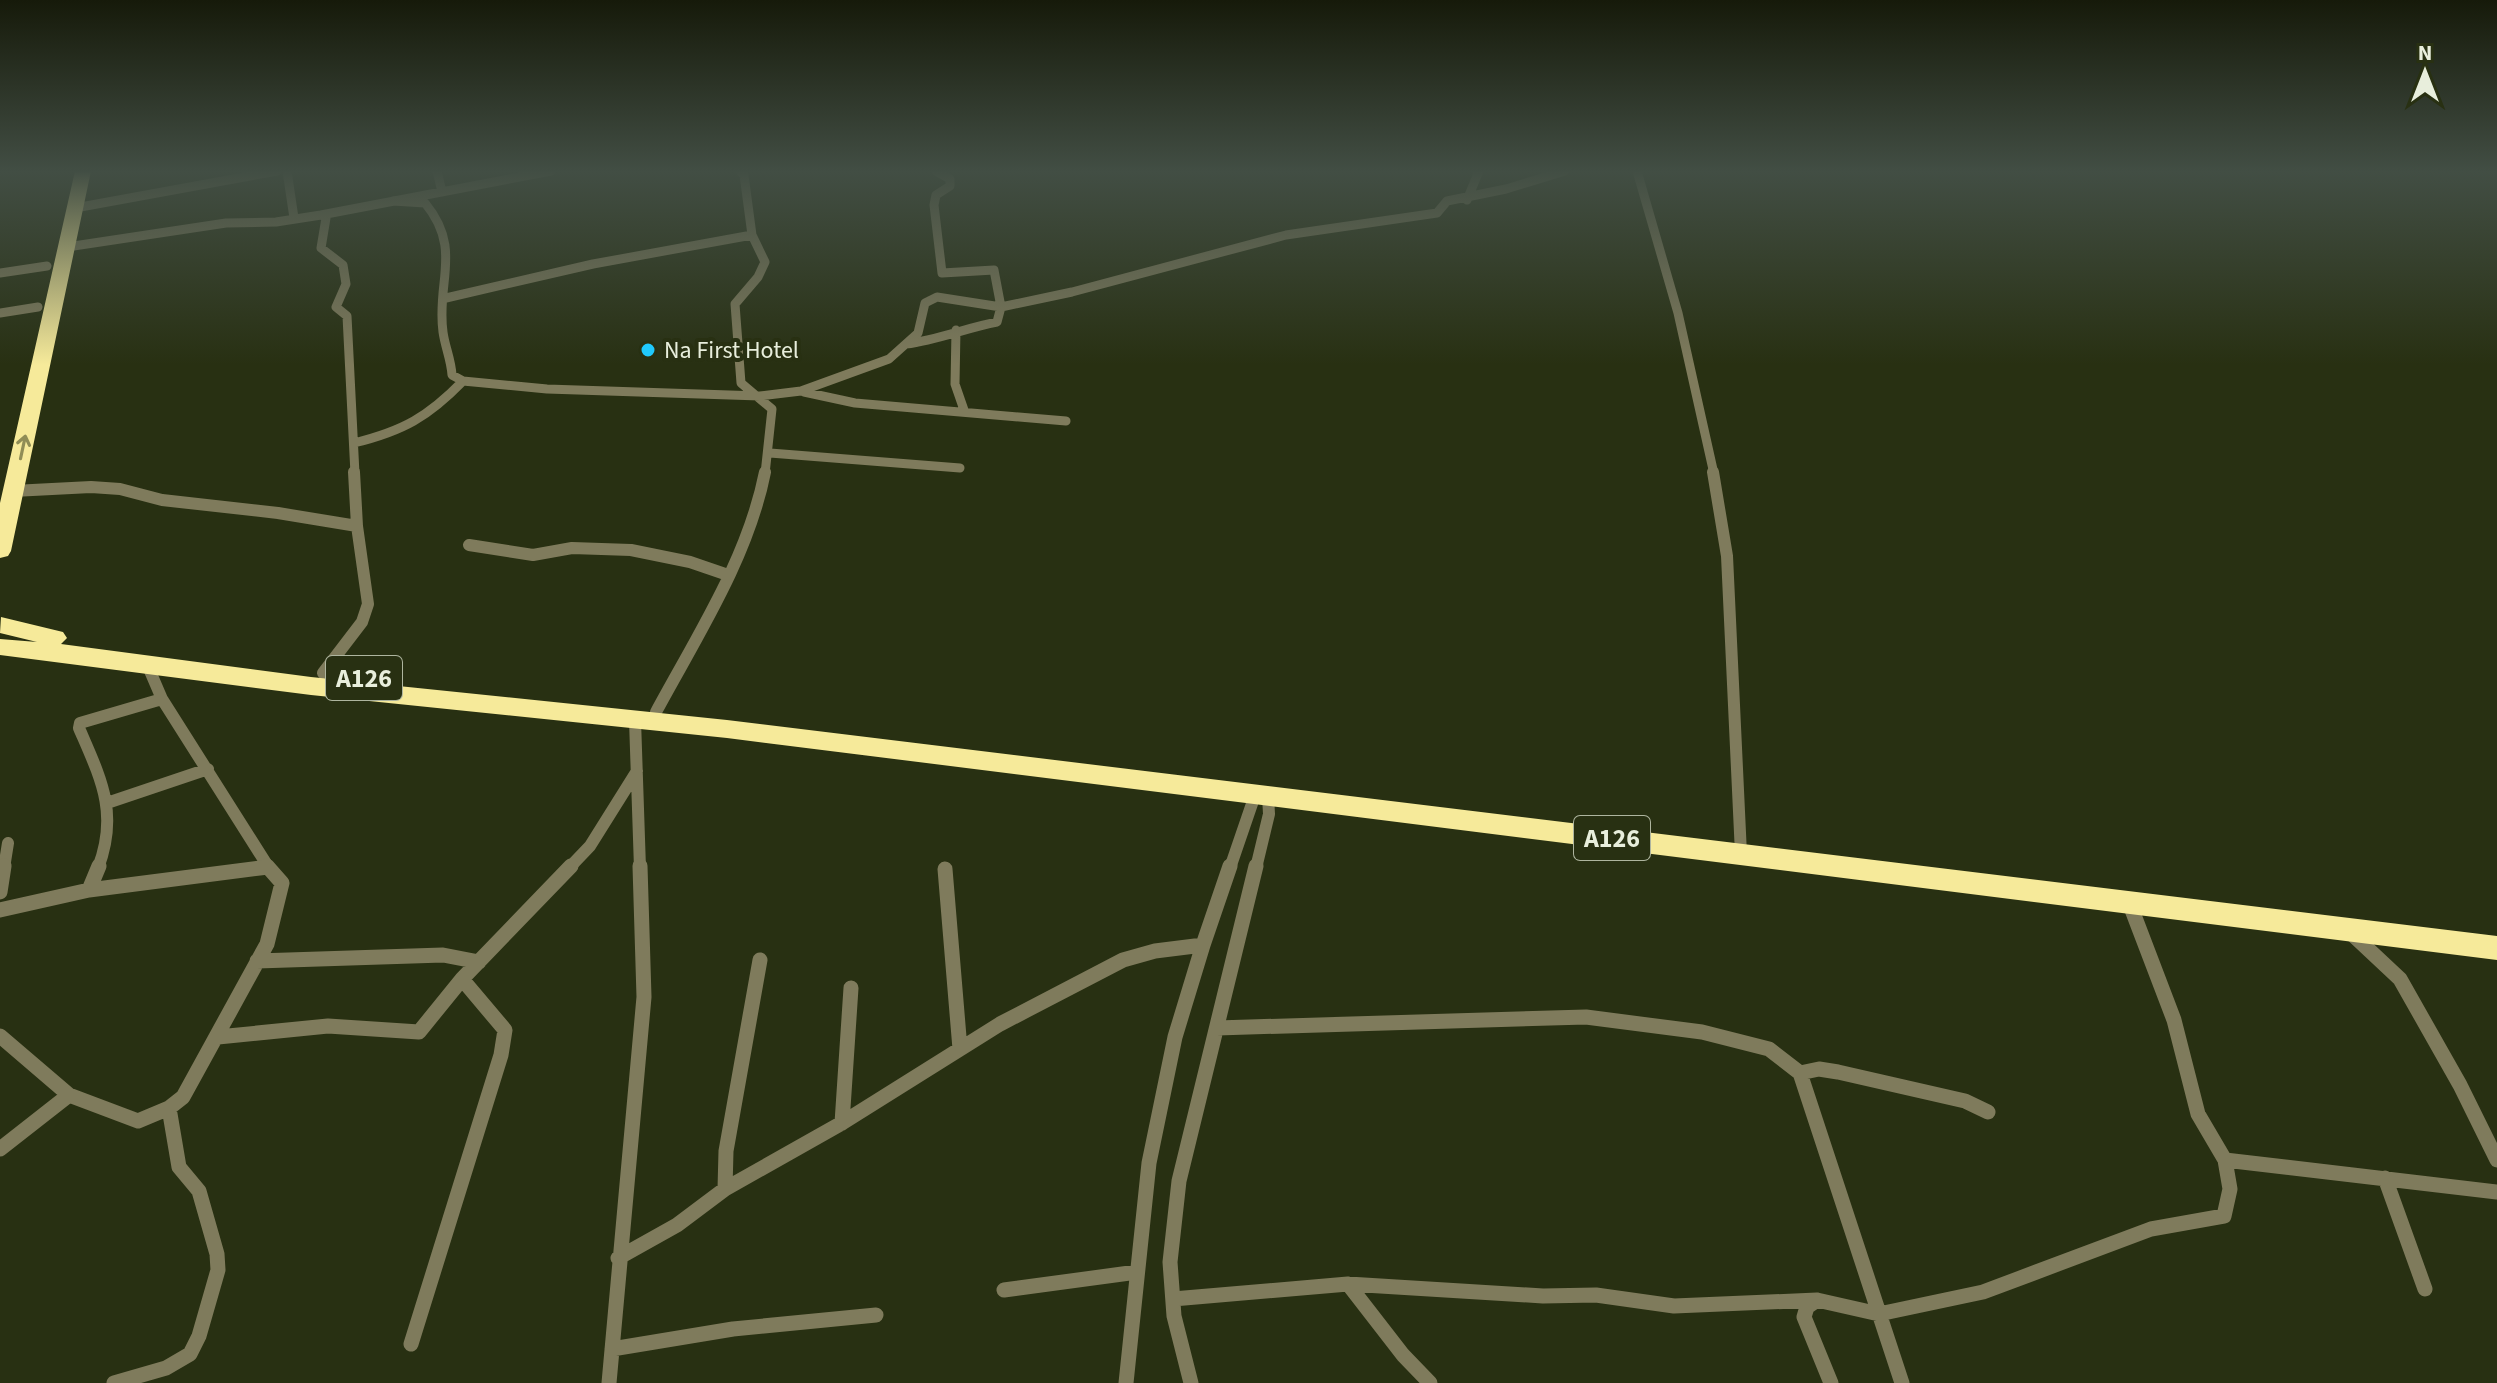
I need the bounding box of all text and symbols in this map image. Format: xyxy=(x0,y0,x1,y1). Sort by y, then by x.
north arrow xyxy=(2385,32,2465,112)
text: N xyxy=(2418,37,2432,69)
place label: Na First Hotel xyxy=(664,333,799,368)
marker: Na First Hotel xyxy=(639,341,657,359)
one-way arrow xyxy=(16,435,31,461)
road number: A126 xyxy=(326,656,402,700)
road number: A126 xyxy=(1574,816,1650,860)

